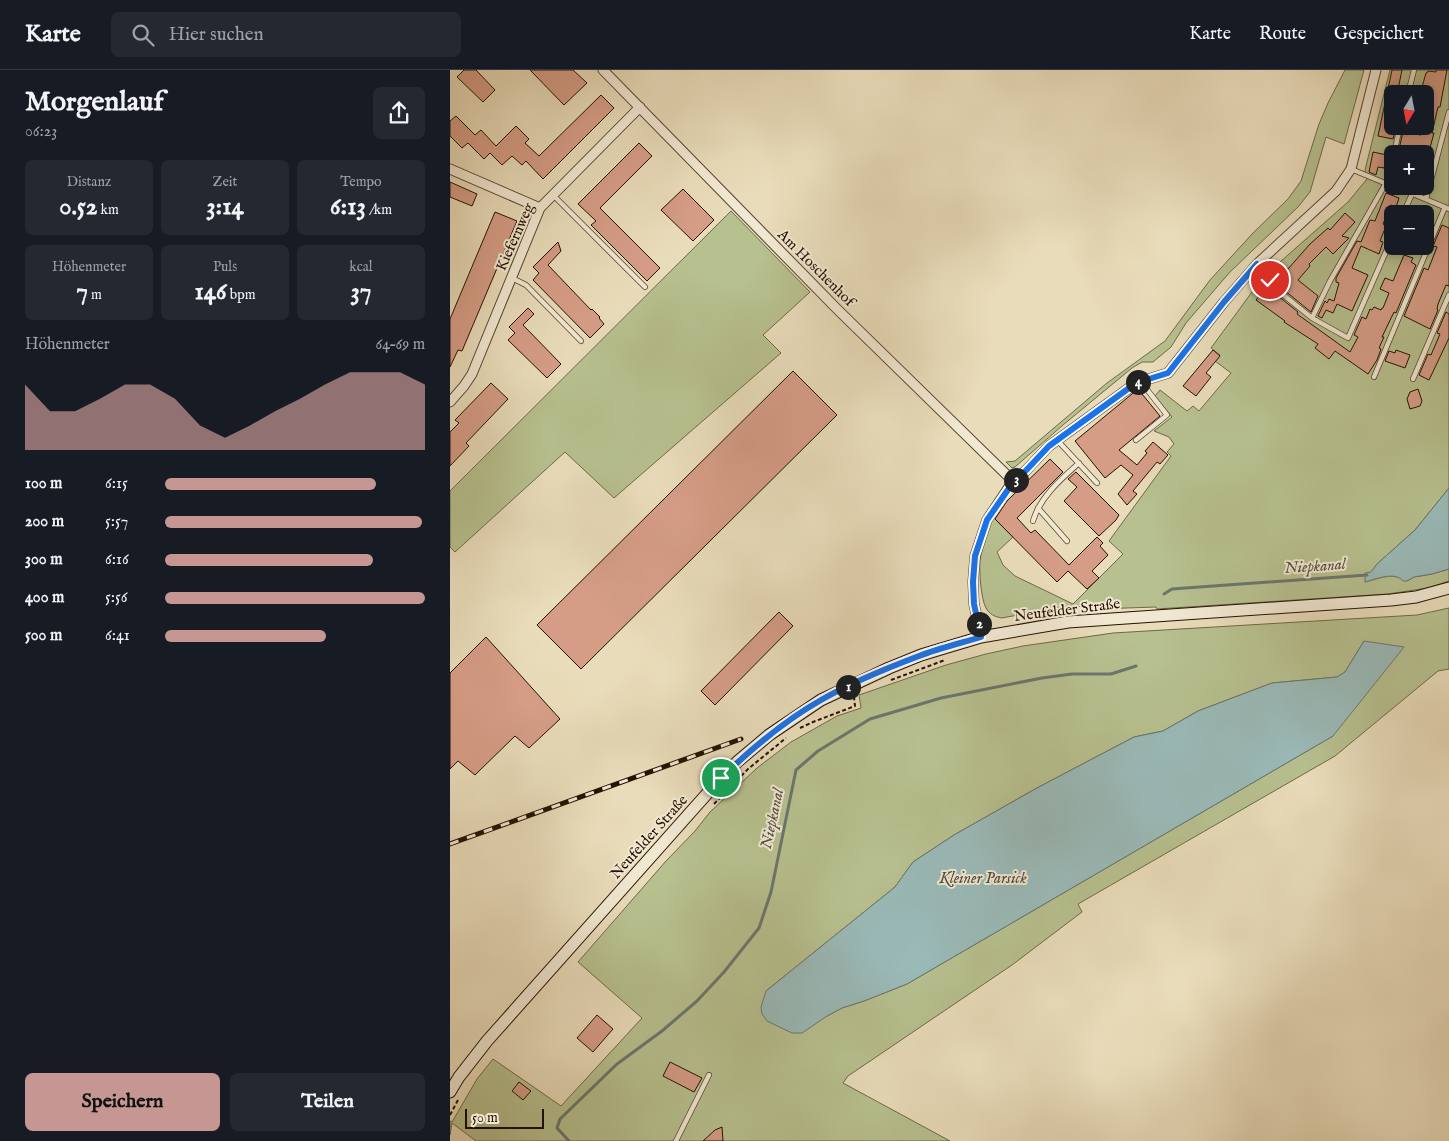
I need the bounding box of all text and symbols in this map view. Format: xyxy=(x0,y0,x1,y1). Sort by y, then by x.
search box xyxy=(111,12,461,57)
text: Karte xyxy=(25,19,81,50)
icon: search xyxy=(129,21,157,49)
text: Hier suchen xyxy=(169,23,264,47)
text: Karte xyxy=(1189,23,1231,46)
text: Route xyxy=(1259,23,1306,46)
text: Gespeichert xyxy=(1334,23,1424,46)
text: Morgenlauf xyxy=(25,85,164,120)
north arrow xyxy=(1384,85,1434,135)
map controls xyxy=(1384,85,1434,255)
button: share xyxy=(373,87,425,139)
text: 06:23 xyxy=(25,122,57,142)
button: + xyxy=(1384,145,1434,195)
text: Distanz xyxy=(67,173,111,191)
text: Zeit xyxy=(213,173,237,191)
text: Tempo xyxy=(340,173,382,191)
text: 0.52 xyxy=(59,191,97,223)
text: 3:14 xyxy=(206,191,244,223)
text: 6:13 xyxy=(330,191,366,223)
street label: Kiefernweg xyxy=(492,199,539,274)
text: km xyxy=(97,201,119,219)
text: /km xyxy=(366,201,392,219)
button: − xyxy=(1384,205,1434,255)
street label: Am Hoschenhof xyxy=(773,225,860,312)
text: Höhenmeter xyxy=(52,258,126,276)
text: Puls xyxy=(213,258,237,276)
text: kcal xyxy=(349,258,373,276)
pin xyxy=(1249,259,1291,301)
icon: check xyxy=(1256,266,1284,294)
text: 7 xyxy=(76,276,88,308)
text: 146 xyxy=(194,276,227,308)
text: 37 xyxy=(350,276,372,308)
text: m xyxy=(88,286,102,304)
text: bpm xyxy=(227,286,256,304)
text: Höhenmeter xyxy=(25,335,110,355)
text: 64–69 m xyxy=(375,335,425,355)
pin: 4 xyxy=(1126,370,1150,394)
text: 4 xyxy=(1135,373,1142,391)
pin: 3 xyxy=(1004,468,1028,492)
text: 3 xyxy=(1014,471,1019,489)
text: 100 m xyxy=(25,474,62,494)
text: 6:15 xyxy=(105,474,128,494)
text: 200 m xyxy=(25,512,64,532)
text: 5:57 xyxy=(105,512,128,532)
text: 300 m xyxy=(25,550,63,570)
text: 6:16 xyxy=(105,550,129,570)
water label: Niepkanal xyxy=(1284,555,1347,579)
text: 400 m xyxy=(25,588,64,608)
text: 5:56 xyxy=(105,588,128,608)
street label: Neufelder Straße xyxy=(1013,594,1121,626)
pin: 2 xyxy=(966,612,992,636)
text: 2 xyxy=(976,615,983,633)
text: 500 m xyxy=(25,626,62,646)
text: 6:41 xyxy=(105,626,130,646)
pin: 1 xyxy=(836,674,860,700)
text: 1 xyxy=(846,678,851,696)
pin xyxy=(700,757,742,799)
icon: arrive xyxy=(707,764,735,792)
water label: Niepkanal xyxy=(757,786,789,851)
street label: Neufelder Straße xyxy=(606,791,692,883)
water label: Kleiner Parsick xyxy=(938,869,1027,889)
button: Speichern xyxy=(25,1073,220,1131)
button: Teilen xyxy=(230,1073,425,1131)
scale bar xyxy=(465,1106,544,1129)
text: 50 m xyxy=(472,1109,498,1127)

